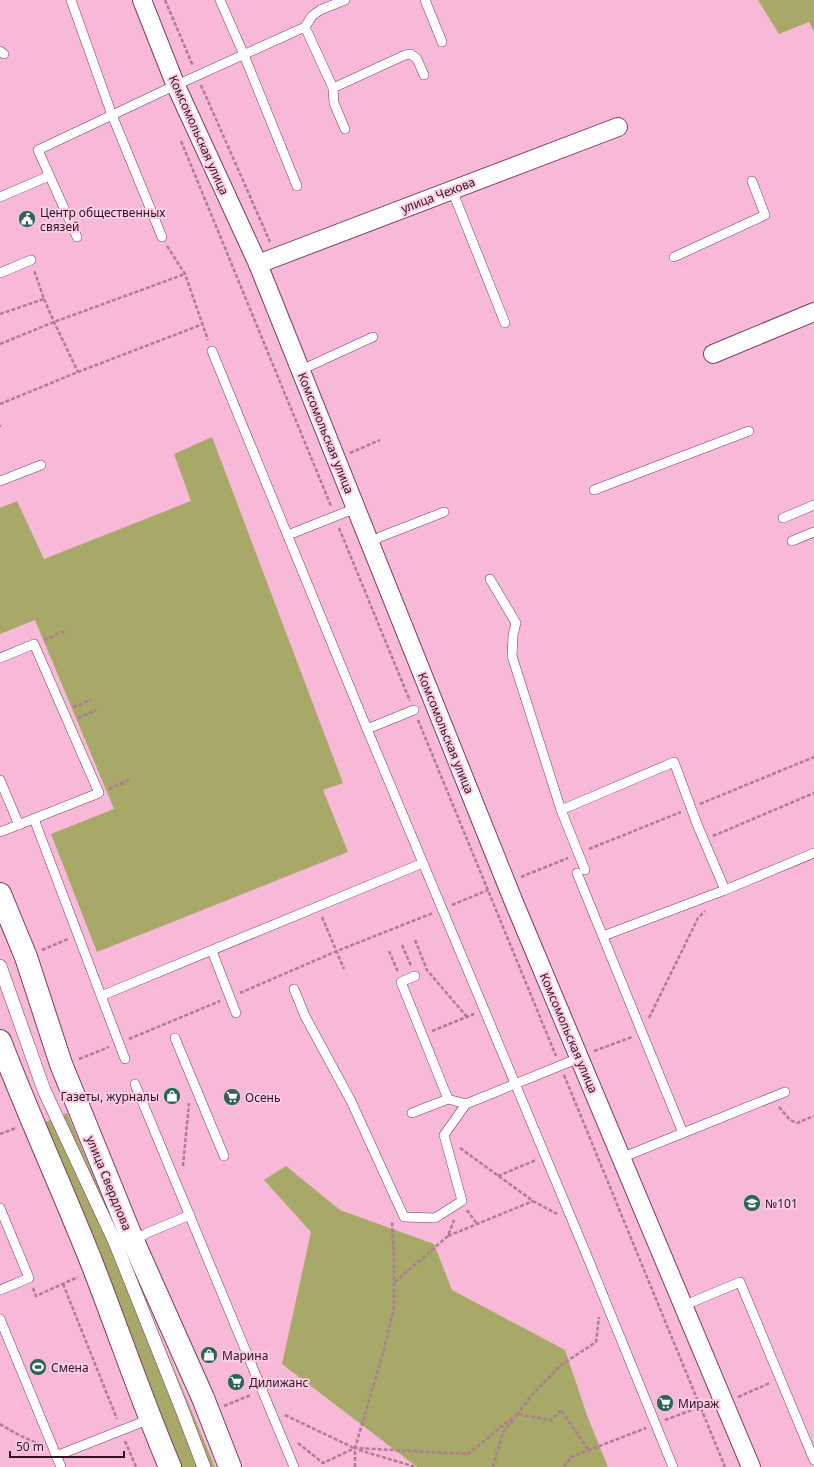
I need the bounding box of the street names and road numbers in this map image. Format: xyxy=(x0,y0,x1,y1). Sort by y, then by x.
street label: Комсомольская улица xyxy=(165,73,233,197)
street label: улица Чехова xyxy=(399,173,477,217)
street label: Комсомольская улица xyxy=(294,370,358,496)
street label: Комсомольская улица xyxy=(414,670,478,796)
street label: Комсомольская улица xyxy=(536,970,602,1096)
street label: улица Свердлова xyxy=(82,1133,136,1233)

